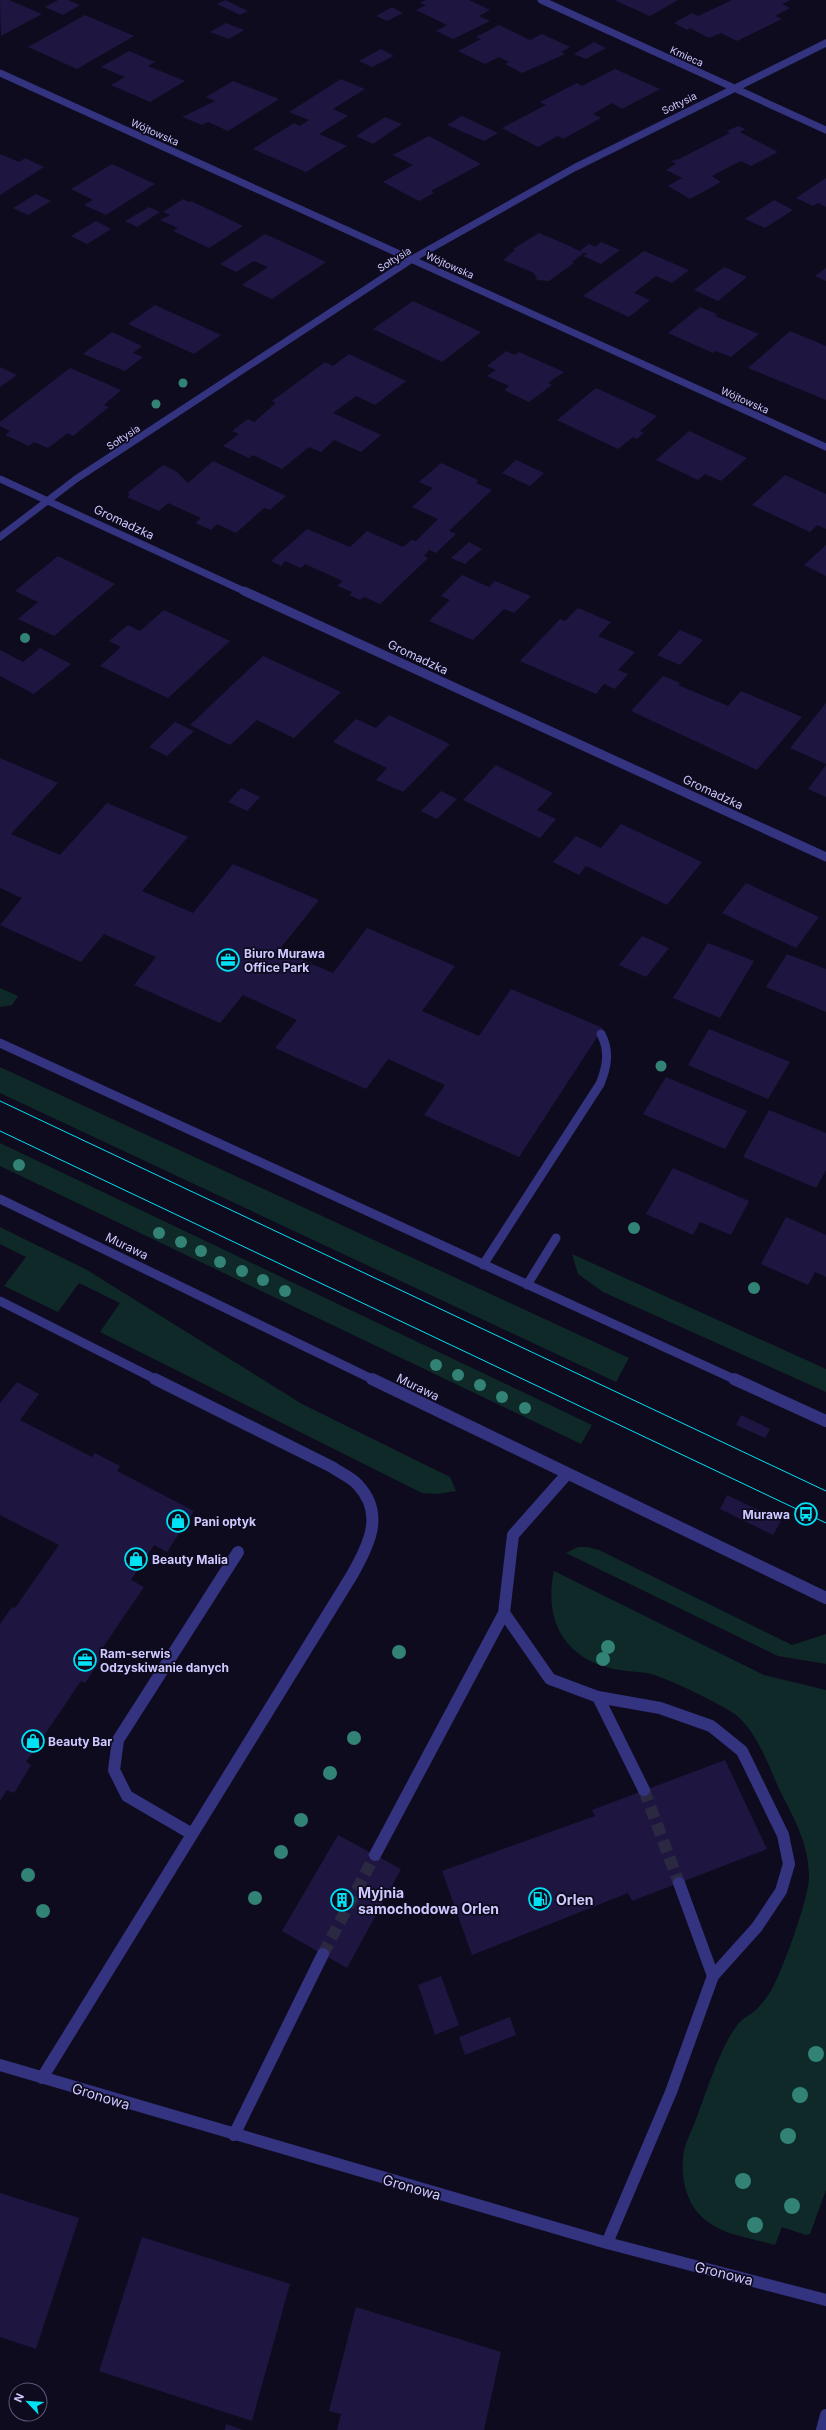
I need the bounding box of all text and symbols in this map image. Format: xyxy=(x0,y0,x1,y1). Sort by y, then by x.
street label: Kmieca xyxy=(669,43,705,69)
street label: Sołtysia xyxy=(660,89,698,117)
street label: Wójtowska xyxy=(129,116,181,148)
street label: Sołtysia xyxy=(375,244,413,274)
street label: Wójtowska xyxy=(424,249,476,281)
street label: Wójtowska xyxy=(719,384,771,416)
street label: Sołtysia xyxy=(104,422,142,452)
street label: Gromadzka xyxy=(91,501,157,543)
street label: Gromadzka xyxy=(385,636,451,678)
street label: Gromadzka xyxy=(680,771,746,813)
place label: Biuro Murawa Office Park xyxy=(244,946,325,975)
office icon: Biuro Murawa Office Park xyxy=(215,947,241,973)
street label: Murawa xyxy=(103,1229,151,1263)
street label: Murawa xyxy=(394,1370,442,1404)
bus stop icon: Murawa xyxy=(793,1501,819,1527)
place label: Murawa xyxy=(743,1507,790,1522)
shop icon: Pani optyk xyxy=(165,1508,191,1534)
place label: Pani optyk xyxy=(194,1514,256,1529)
shop icon: Beauty Malia xyxy=(123,1546,149,1572)
place label: Beauty Malia xyxy=(152,1552,228,1567)
place label: Ram-serwis Odzyskiwanie danych xyxy=(100,1646,229,1675)
office icon: Ram-serwis Odzyskiwanie danych xyxy=(72,1647,98,1673)
shop icon: Beauty Bar xyxy=(20,1728,46,1754)
place label: Beauty Bar xyxy=(48,1734,112,1749)
place label: Myjnia samochodowa Orlen xyxy=(358,1884,499,1917)
fuel station icon: Orlen xyxy=(527,1886,553,1912)
building icon: Myjnia samochodowa Orlen xyxy=(329,1887,355,1913)
place label: Orlen xyxy=(556,1891,594,1908)
street label: Gronowa xyxy=(70,2079,132,2113)
street label: Gronowa xyxy=(381,2171,443,2203)
street label: Gronowa xyxy=(693,2258,755,2288)
north arrow xyxy=(8,2382,48,2422)
text: N xyxy=(11,2391,27,2405)

